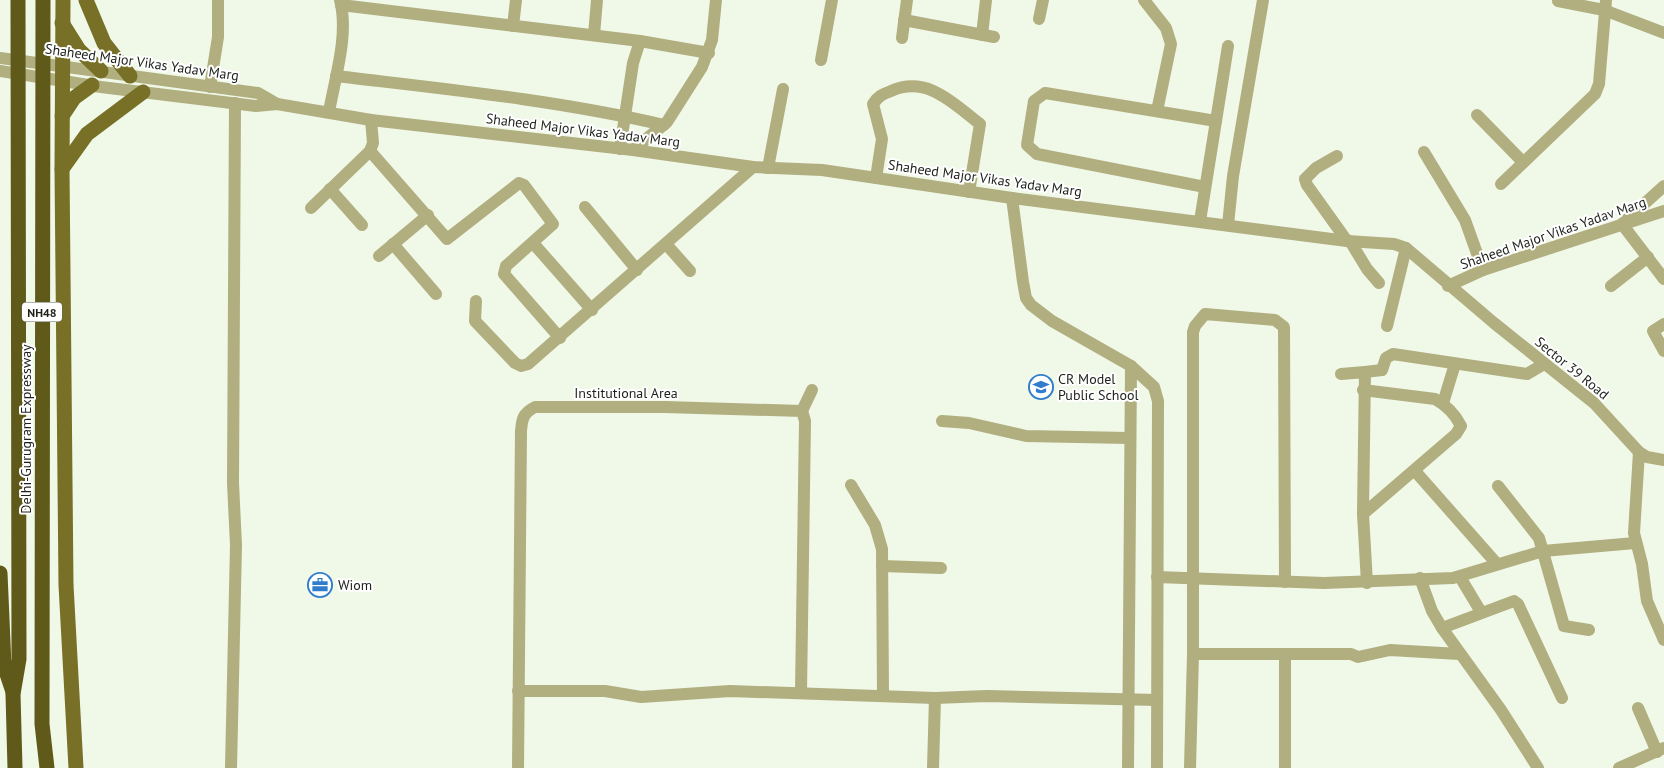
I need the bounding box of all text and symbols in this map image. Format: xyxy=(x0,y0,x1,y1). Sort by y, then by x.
street label: Shaheed Major Vikas Yadav Marg xyxy=(44,39,240,85)
street label: Shaheed Major Vikas Yadav Marg xyxy=(485,109,681,151)
street label: Shaheed Major Vikas Yadav Marg xyxy=(887,155,1083,201)
street label: Shaheed Major Vikas Yadav Marg xyxy=(1458,193,1648,273)
road number: NH48 xyxy=(22,302,62,322)
street label: Sector 39 Road xyxy=(1531,333,1613,403)
street label: Delhi-Gurugram Expressway xyxy=(17,344,35,514)
place label: CR Model Public School xyxy=(1058,370,1139,404)
school or university icon: CR Model Public School xyxy=(1028,374,1054,400)
street label: Institutional Area xyxy=(574,384,678,402)
office icon: Wiom xyxy=(307,572,333,598)
place label: Wiom xyxy=(338,576,372,594)

